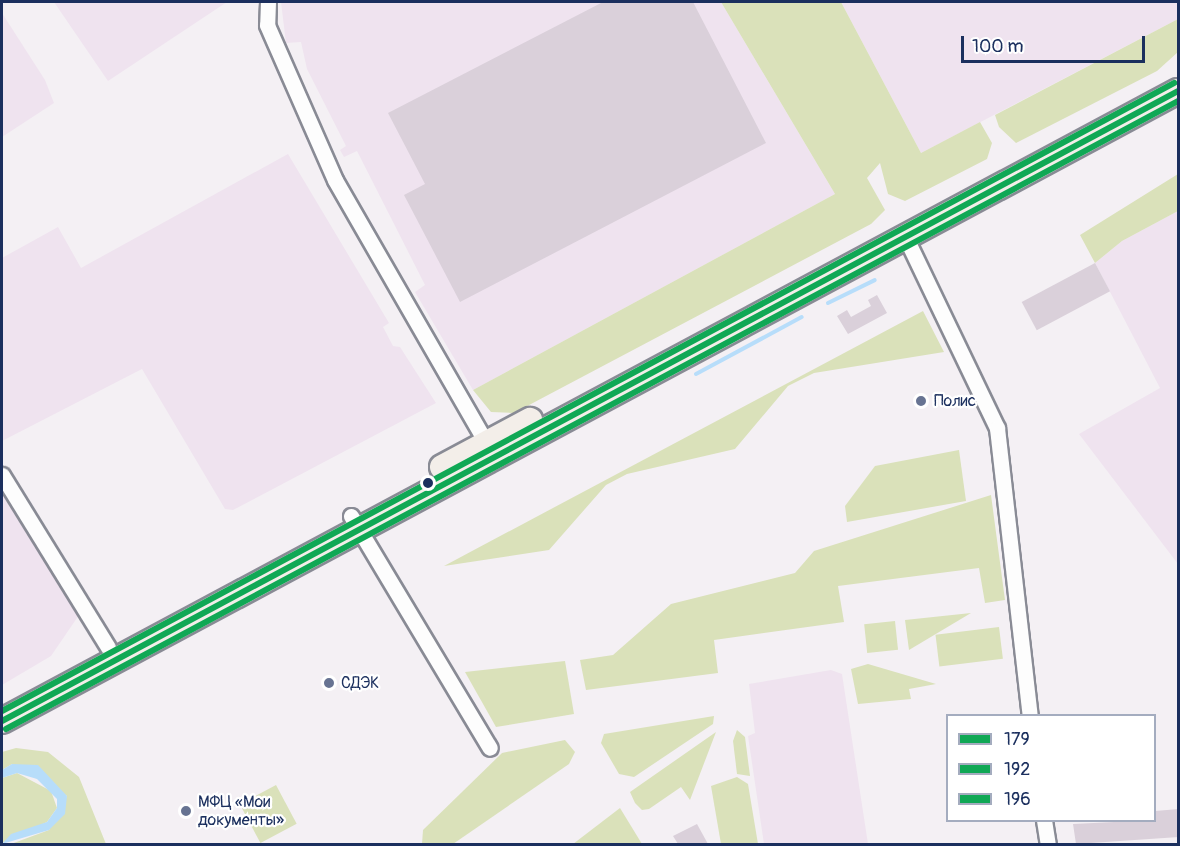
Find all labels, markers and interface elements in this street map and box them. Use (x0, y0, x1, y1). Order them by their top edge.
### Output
scale bar (964, 24, 1148, 62)
text: 100 m (972, 35, 1024, 58)
place label: Полис (934, 391, 976, 411)
marker: Полис (912, 392, 930, 410)
unlabelled marker (422, 477, 434, 489)
place label: СДЭК (341, 673, 379, 693)
marker: СДЭК (322, 676, 336, 690)
legend (946, 714, 1156, 822)
text: 179 (1004, 728, 1030, 751)
text: 192 (1004, 758, 1030, 781)
text: 196 (1004, 788, 1031, 811)
place label: МФЦ «Мои документы» (198, 792, 284, 830)
marker: МФЦ «Мои документы» (179, 804, 193, 818)

